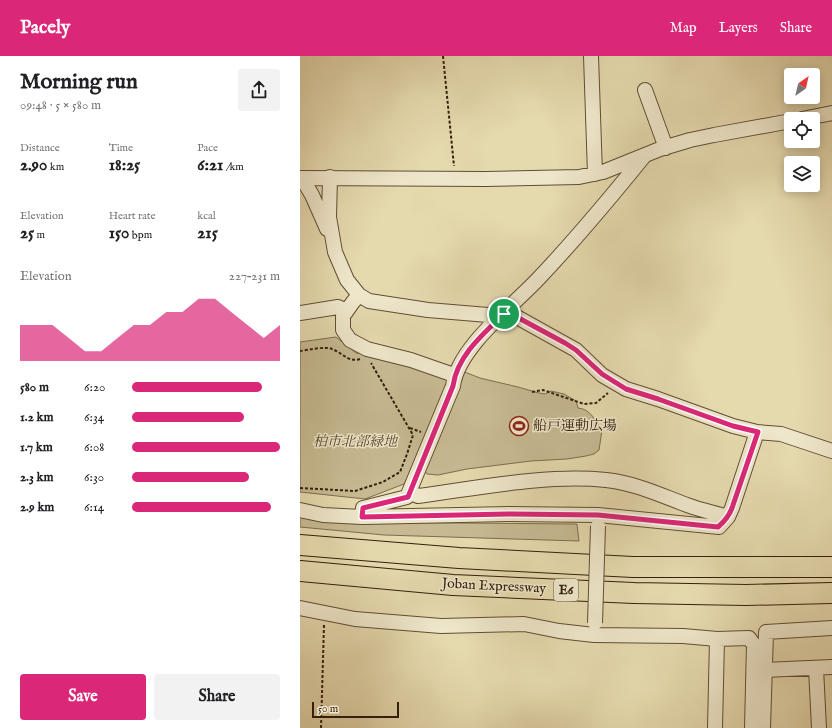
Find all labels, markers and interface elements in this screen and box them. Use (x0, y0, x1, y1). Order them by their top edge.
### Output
text: Pacely (20, 16, 70, 40)
text: Map (670, 19, 697, 37)
text: Layers (719, 19, 758, 37)
text: Share (780, 19, 812, 37)
text: Morning run (20, 68, 138, 96)
north arrow (784, 68, 820, 104)
map controls (784, 68, 820, 192)
button: share (238, 69, 280, 111)
text: 09:48 · 5 × 580 m (20, 97, 101, 114)
button: locate (784, 112, 820, 148)
text: Distance (20, 141, 60, 155)
text: Time (109, 141, 133, 155)
text: Pace (197, 141, 218, 155)
text: 2.90 (20, 155, 47, 176)
text: 18:25 (109, 155, 140, 176)
text: 6:21 (197, 155, 223, 176)
button: layers (784, 156, 820, 192)
text: km (47, 160, 64, 174)
text: /km (223, 160, 244, 174)
text: Elevation (20, 209, 64, 223)
text: Heart rate (109, 209, 156, 223)
text: kcal (197, 209, 216, 223)
text: 25 (20, 223, 34, 244)
text: 150 (109, 223, 129, 244)
text: 215 (197, 223, 218, 244)
text: m (34, 228, 45, 242)
text: bpm (129, 228, 152, 242)
text: Elevation (20, 268, 72, 285)
text: 227–231 m (229, 268, 280, 285)
pin (487, 297, 521, 331)
icon: arrive (493, 303, 515, 325)
text: 580 m (20, 379, 49, 396)
text: 6:20 (84, 379, 105, 396)
text: 1.2 km (20, 409, 54, 426)
text: 6:34 (84, 409, 104, 426)
sports icon: 船戸運動広場 (508, 415, 530, 437)
place label: 船戸運動広場 (533, 417, 617, 435)
park label: 柏市北部緑地 (313, 433, 399, 451)
text: 1.7 km (20, 439, 53, 456)
text: 6:08 (84, 439, 104, 456)
text: 2.3 km (20, 469, 54, 486)
text: 6:30 (84, 469, 104, 486)
text: 2.9 km (20, 499, 54, 516)
text: 6:14 (84, 499, 104, 516)
street label: Joban Expressway (439, 574, 547, 598)
road number: E6 (554, 579, 578, 601)
button: Save (20, 674, 146, 720)
button: Share (154, 674, 280, 720)
scale bar (312, 700, 399, 719)
text: 50 m (318, 702, 338, 716)

